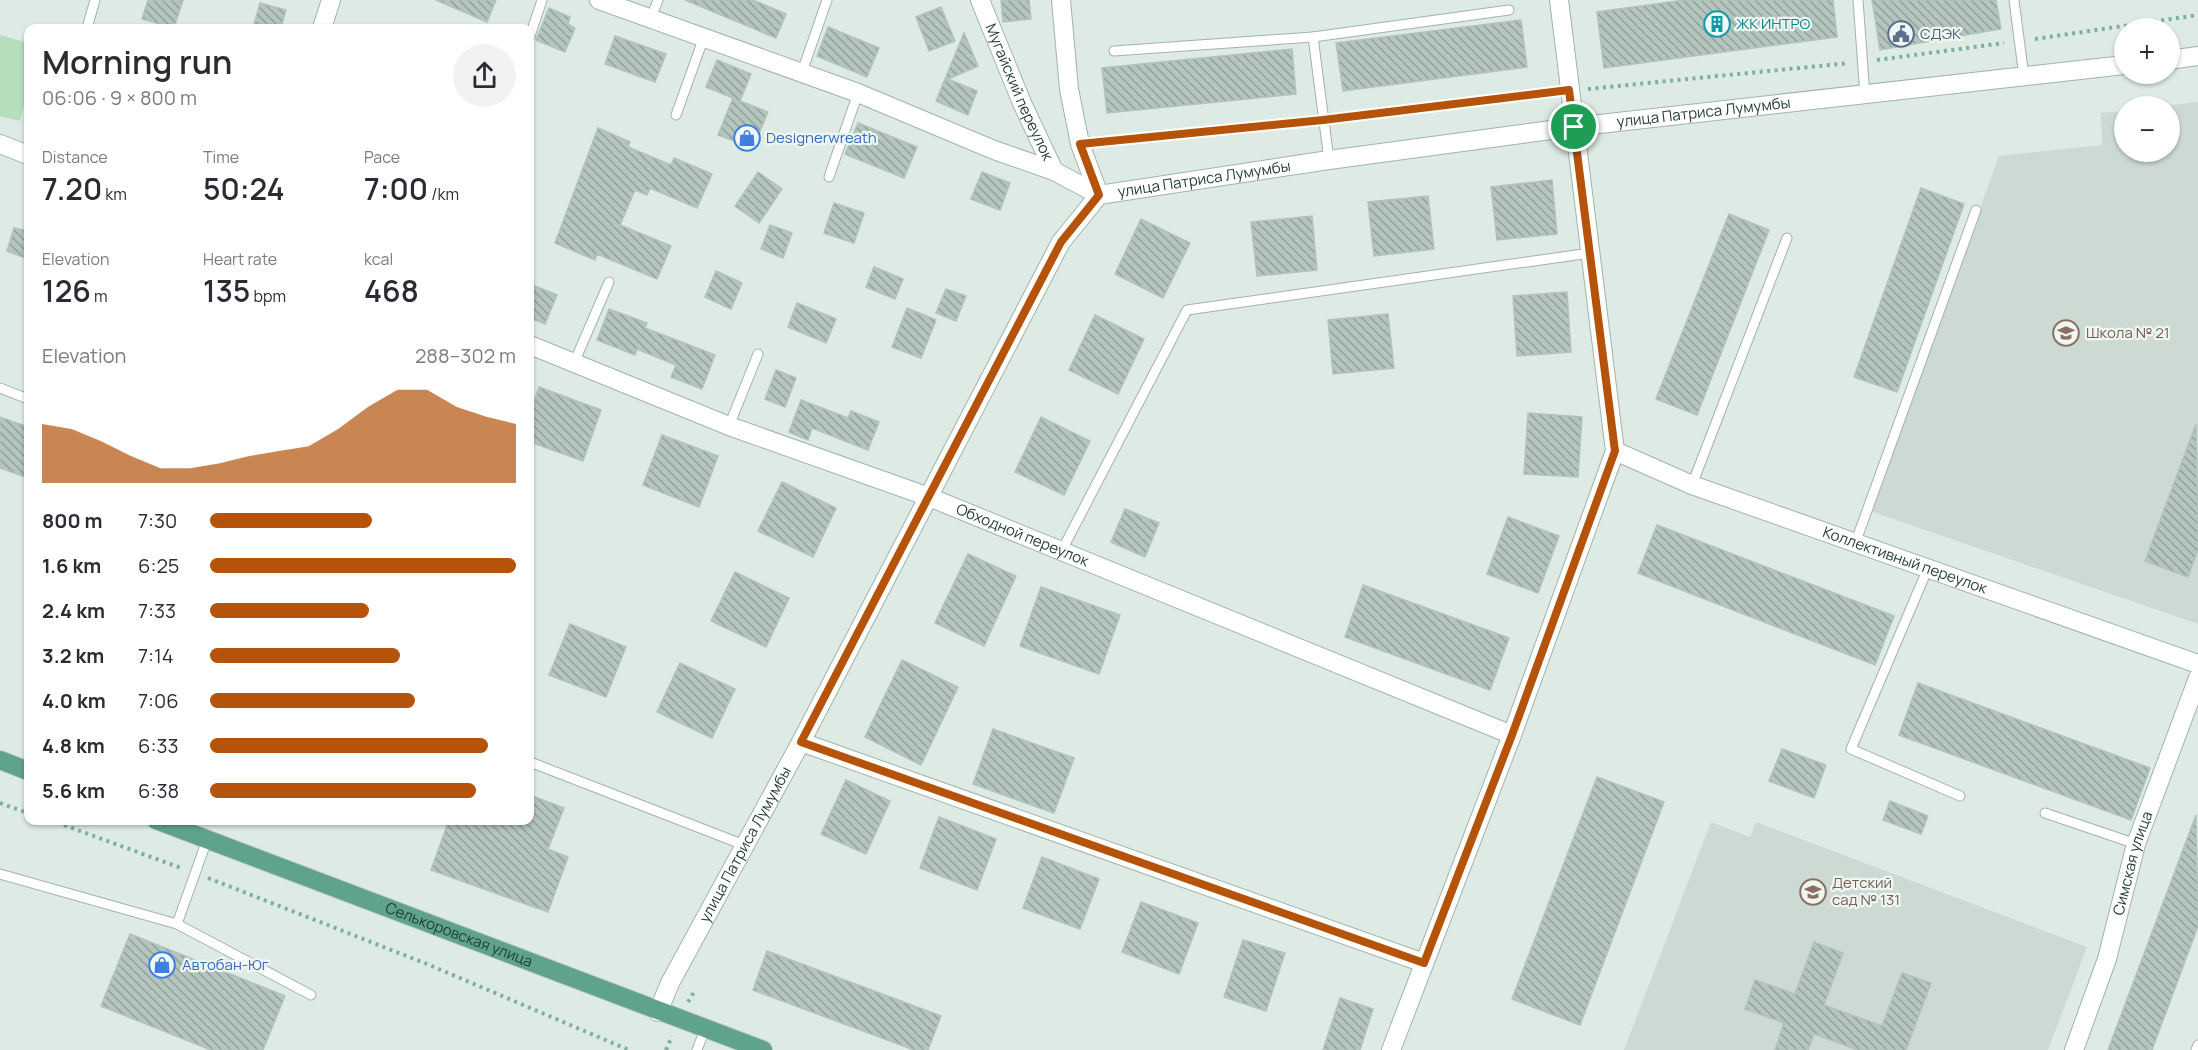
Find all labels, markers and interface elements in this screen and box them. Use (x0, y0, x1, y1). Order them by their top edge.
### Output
building icon: ЖК ИНТРО (1702, 9, 1732, 39)
place label: ЖК ИНТРО (1736, 13, 1811, 34)
map controls (2114, 18, 2180, 162)
button: + (2114, 18, 2180, 84)
public building icon: СДЭК (1886, 19, 1916, 49)
street label: Мугайский переулок (981, 20, 1059, 164)
place label: СДЭК (1920, 23, 1961, 44)
text: Morning run (42, 39, 232, 84)
button: share (453, 44, 516, 107)
text: 06:06 · 9 × 800 m (42, 84, 197, 111)
street label: улица Патриса Лумумбы (1616, 92, 1792, 132)
button: − (2114, 96, 2180, 162)
pin (1548, 101, 1599, 152)
icon: arrive (1557, 110, 1590, 143)
shop icon: Designerwreath (732, 123, 762, 153)
place label: Designerwreath (766, 127, 877, 148)
text: Distance (42, 146, 108, 168)
text: Time (203, 146, 239, 168)
text: Pace (364, 146, 400, 168)
street label: улица Патриса Лумумбы (1116, 155, 1292, 202)
text: 7.20 (42, 168, 102, 209)
text: 50:24 (203, 168, 285, 209)
text: 7:00 (364, 168, 428, 209)
text: km (102, 183, 127, 205)
text: /km (428, 183, 459, 205)
text: Elevation (42, 248, 110, 270)
text: Heart rate (203, 248, 277, 270)
text: kcal (364, 248, 393, 270)
text: 126 (42, 270, 91, 311)
text: 135 (203, 270, 250, 311)
text: 468 (364, 270, 419, 311)
text: m (91, 285, 108, 307)
text: bpm (250, 285, 286, 307)
school or university icon: Школа № 21 (2051, 318, 2081, 348)
place label: Школа № 21 (2086, 322, 2170, 343)
text: Elevation (42, 342, 126, 369)
text: 288–302 m (415, 342, 516, 369)
street label: Обходной переулок (953, 498, 1093, 571)
text: 800 m (42, 507, 103, 534)
text: 7:30 (138, 507, 177, 534)
street label: Коллективный переулок (1820, 521, 1991, 599)
text: 1.6 km (42, 552, 101, 579)
text: 6:25 (138, 552, 179, 579)
text: 2.4 km (42, 597, 105, 624)
text: 7:33 (138, 597, 176, 624)
text: 3.2 km (42, 642, 104, 669)
text: 7:14 (138, 642, 174, 669)
text: 4.0 km (42, 687, 106, 714)
text: 7:06 (138, 687, 179, 714)
text: 4.8 km (42, 732, 105, 759)
text: 6:33 (138, 732, 179, 759)
street label: улица Патриса Лумумбы (694, 763, 796, 926)
text: 5.6 km (42, 777, 105, 804)
text: 6:38 (138, 777, 179, 804)
street label: Симская улица (2107, 808, 2157, 917)
place label: Детский сад № 131 (1832, 872, 1900, 910)
school or university icon: Детский сад № 131 (1798, 877, 1828, 907)
street label: Селькоровская улица (382, 897, 536, 972)
shop icon: Автобан-Юг (147, 950, 177, 980)
place label: Автобан-Юг (182, 954, 269, 975)

